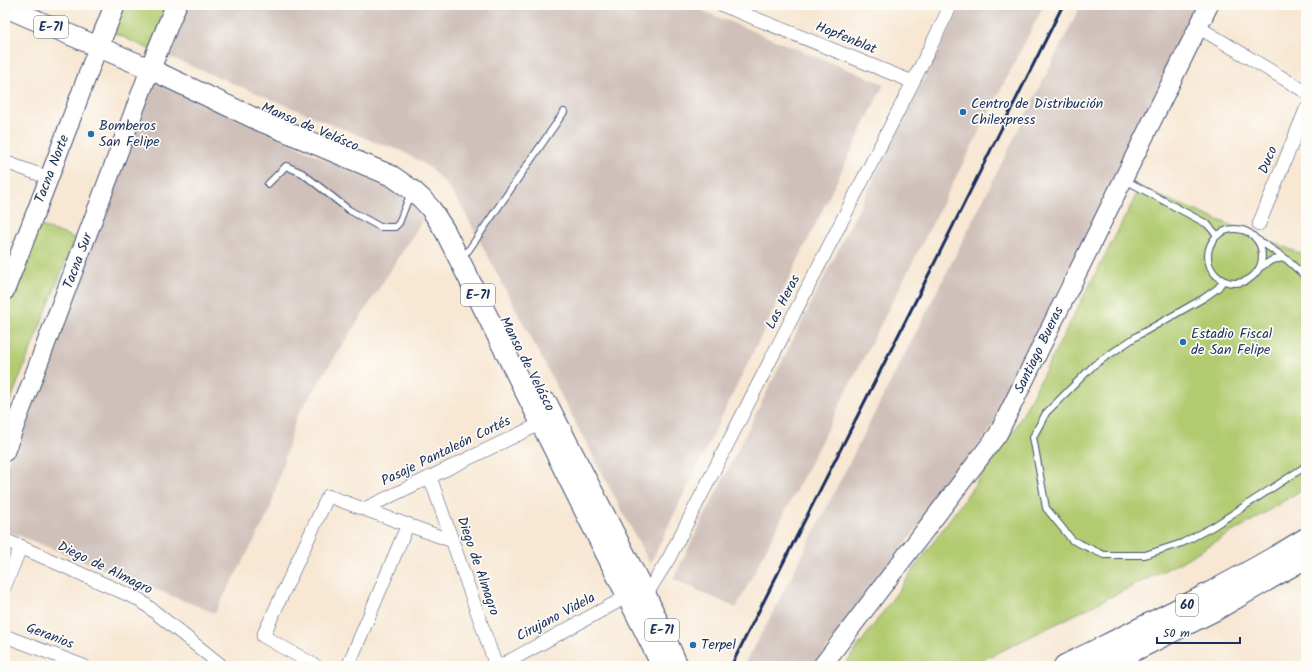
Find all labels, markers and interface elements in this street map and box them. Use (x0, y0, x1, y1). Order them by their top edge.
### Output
road number: E-71 (34, 16, 68, 38)
street label: Hopfenblat (812, 16, 880, 60)
place label: Centro de Distribución Chilexpress (971, 93, 1103, 131)
street label: Manso de Velásco (258, 97, 362, 157)
marker: Centro de Distribución Chilexpress (958, 107, 968, 117)
place label: Bomberos San Felipe (99, 115, 160, 153)
marker: Bomberos San Felipe (86, 129, 96, 139)
street label: Tacna Norte (29, 131, 75, 207)
street label: Duco (1252, 143, 1284, 177)
street label: Tacna Sur (57, 228, 99, 292)
street label: Las Heras (760, 271, 806, 333)
road number: E-71 (461, 284, 495, 306)
street label: Santiago Bueras (1008, 303, 1070, 397)
street label: Manso de Velásco (494, 313, 560, 415)
place label: Estadio Fiscal de San Felipe (1191, 323, 1273, 361)
marker: Estadio Fiscal de San Felipe (1178, 337, 1188, 347)
street label: Pasaje Pantaleón Cortés (377, 410, 515, 492)
street label: Diego de Almagro (451, 514, 505, 618)
street label: Diego de Almagro (54, 535, 156, 601)
street label: Cirujano Videla (513, 587, 599, 647)
road number: 60 (1176, 594, 1198, 616)
street label: Geranios (23, 617, 77, 655)
road number: E-71 (645, 619, 679, 641)
scale bar (1157, 619, 1240, 645)
text: 50 m (1163, 624, 1190, 643)
place label: Terpel (701, 634, 736, 656)
marker: Terpel (688, 640, 698, 650)

